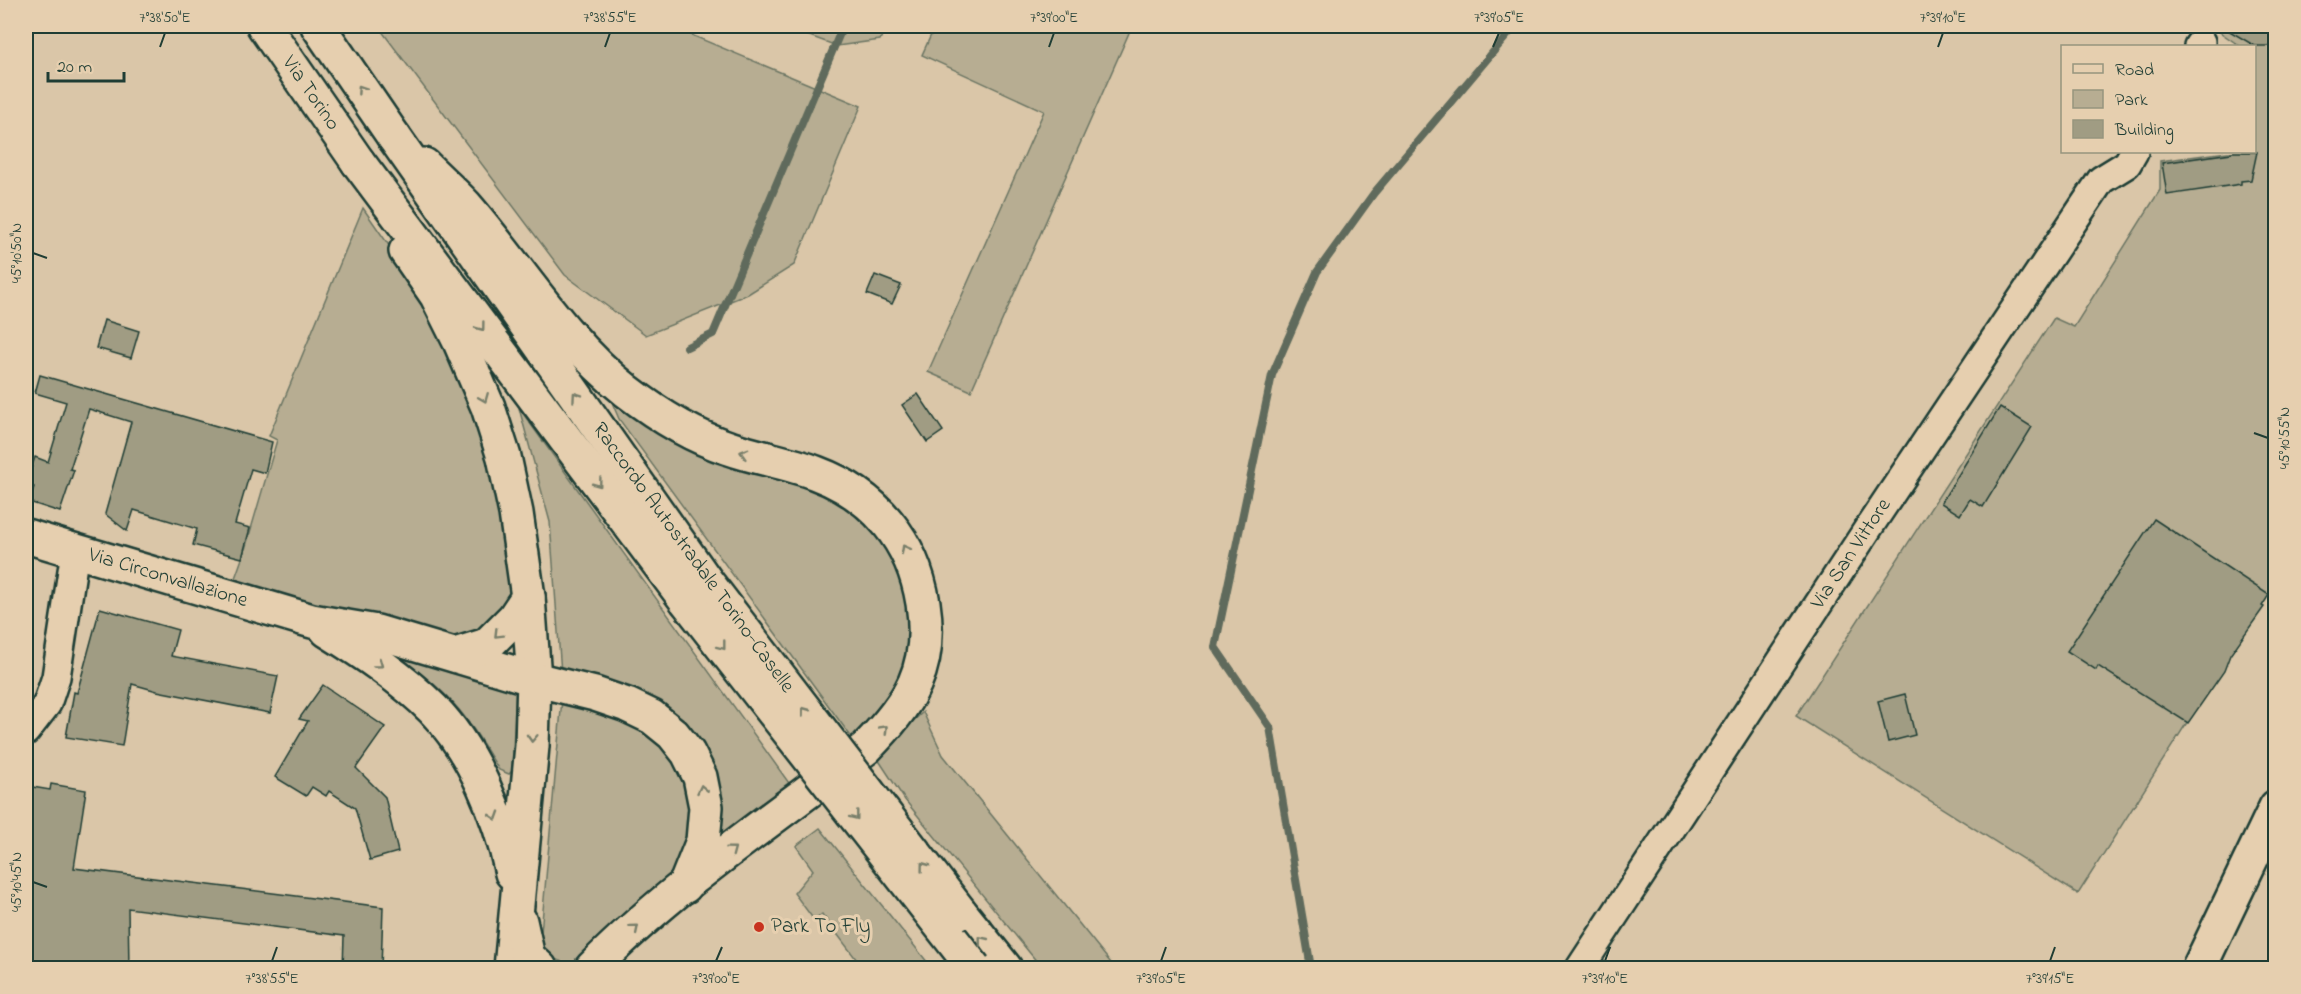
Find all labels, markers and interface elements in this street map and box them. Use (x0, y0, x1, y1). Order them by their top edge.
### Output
text: 7°38'50"E (139, 7, 191, 29)
text: 7°38'55"E (583, 7, 637, 29)
text: 7°39'00"E (1030, 7, 1078, 29)
text: 7°39'05"E (1474, 7, 1524, 29)
text: 7°39'10"E (1920, 7, 1966, 29)
scale bar (48, 45, 124, 83)
legend (2061, 45, 2256, 153)
street label: Via Torino (274, 49, 347, 137)
text: 20 m (57, 55, 92, 81)
text: Road (2115, 58, 2154, 84)
one-way arrow (357, 84, 368, 95)
text: Park (2115, 88, 2148, 114)
text: Building (2114, 118, 2174, 145)
text: 45°10'50"N (6, 223, 28, 283)
one-way arrow (474, 320, 485, 331)
one-way arrow (572, 391, 583, 402)
one-way arrow (477, 392, 489, 403)
text: 45°10'55"N (2274, 407, 2296, 469)
street label: Raccordo Autostradale Torino-Caselle (585, 417, 802, 700)
one-way arrow (739, 447, 749, 460)
one-way arrow (591, 476, 602, 487)
street label: Via San Vittore (1803, 492, 1899, 616)
street label: Via Circonvallazione (84, 540, 252, 616)
one-way arrow (901, 545, 912, 555)
one-way arrow (494, 627, 505, 638)
one-way arrow (715, 639, 726, 650)
one-way arrow (372, 657, 383, 668)
one-way arrow (802, 706, 813, 717)
one-way arrow (877, 726, 888, 736)
one-way arrow (525, 733, 538, 742)
one-way arrow (696, 784, 709, 794)
one-way arrow (848, 809, 859, 820)
one-way arrow (488, 810, 501, 821)
one-way arrow (725, 847, 736, 858)
text: 45°10'45"N (6, 852, 28, 912)
one-way arrow (920, 861, 931, 872)
place label: Park To Fly (771, 912, 870, 944)
marker: Park To Fly (752, 920, 766, 934)
one-way arrow (628, 924, 639, 935)
one-way arrow (979, 936, 990, 947)
text: 7°38'55"E (245, 968, 299, 990)
text: 7°39'00"E (692, 968, 740, 990)
text: 7°39'05"E (1136, 968, 1186, 990)
text: 7°39'10"E (1582, 968, 1628, 990)
text: 7°39'15"E (2026, 968, 2074, 990)

